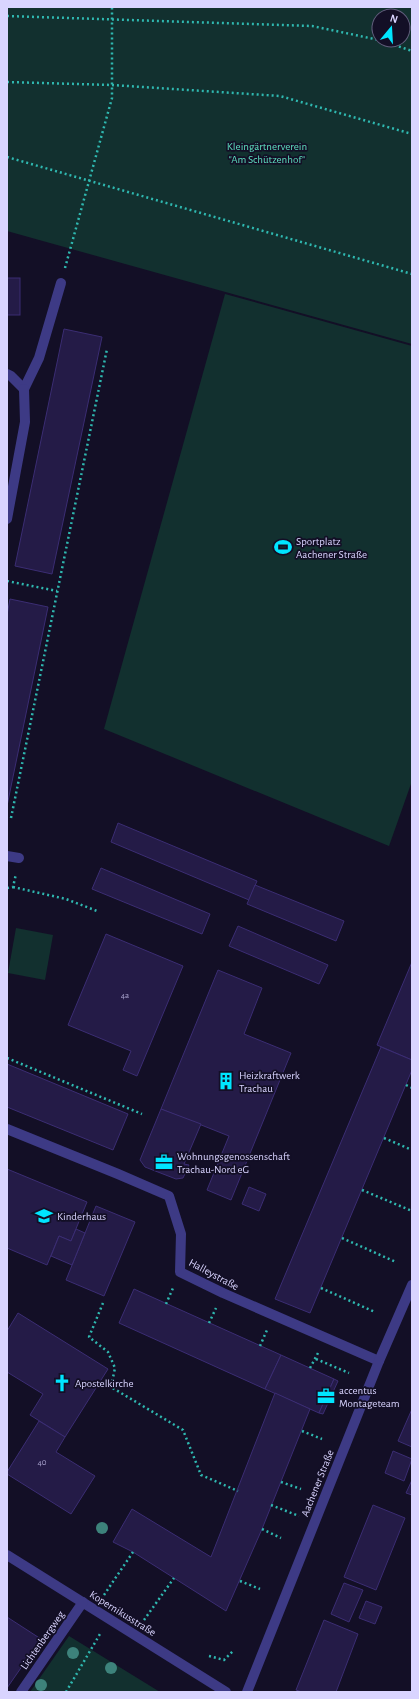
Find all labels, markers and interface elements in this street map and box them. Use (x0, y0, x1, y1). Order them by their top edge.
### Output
north arrow (371, 8, 411, 48)
text: N (389, 13, 399, 25)
park label: Kleingärtnerverein "Am Schützenhof" (227, 141, 307, 165)
place label: Sportplatz Aachener Straße (296, 536, 367, 560)
sports icon: Sportplatz Aachener Straße (273, 537, 293, 557)
house number: 4a (121, 991, 129, 1000)
place label: Heizkraftwerk Trachau (239, 1070, 300, 1094)
building icon: Heizkraftwerk Trachau (216, 1071, 236, 1091)
place label: Wohnungsgenossenschaft Trachau-Nord eG (177, 1151, 290, 1175)
office icon: Wohnungsgenossenschaft Trachau-Nord eG (154, 1152, 174, 1172)
school or university icon: Kinderhaus (34, 1206, 54, 1226)
place label: Kinderhaus (57, 1211, 106, 1222)
street label: Halleystraße (187, 1257, 241, 1292)
church icon: Apostelkirche (52, 1373, 72, 1393)
place label: Apostelkirche (75, 1378, 134, 1389)
place label: accentus Montageteam (339, 1385, 400, 1409)
office icon: accentus Montageteam (316, 1386, 336, 1406)
street label: Aachener Straße (299, 1448, 336, 1518)
house number: 40 (37, 1458, 47, 1467)
street label: Kopernikusstraße (88, 1589, 158, 1638)
street label: Lichtenbergweg (18, 1609, 67, 1672)

